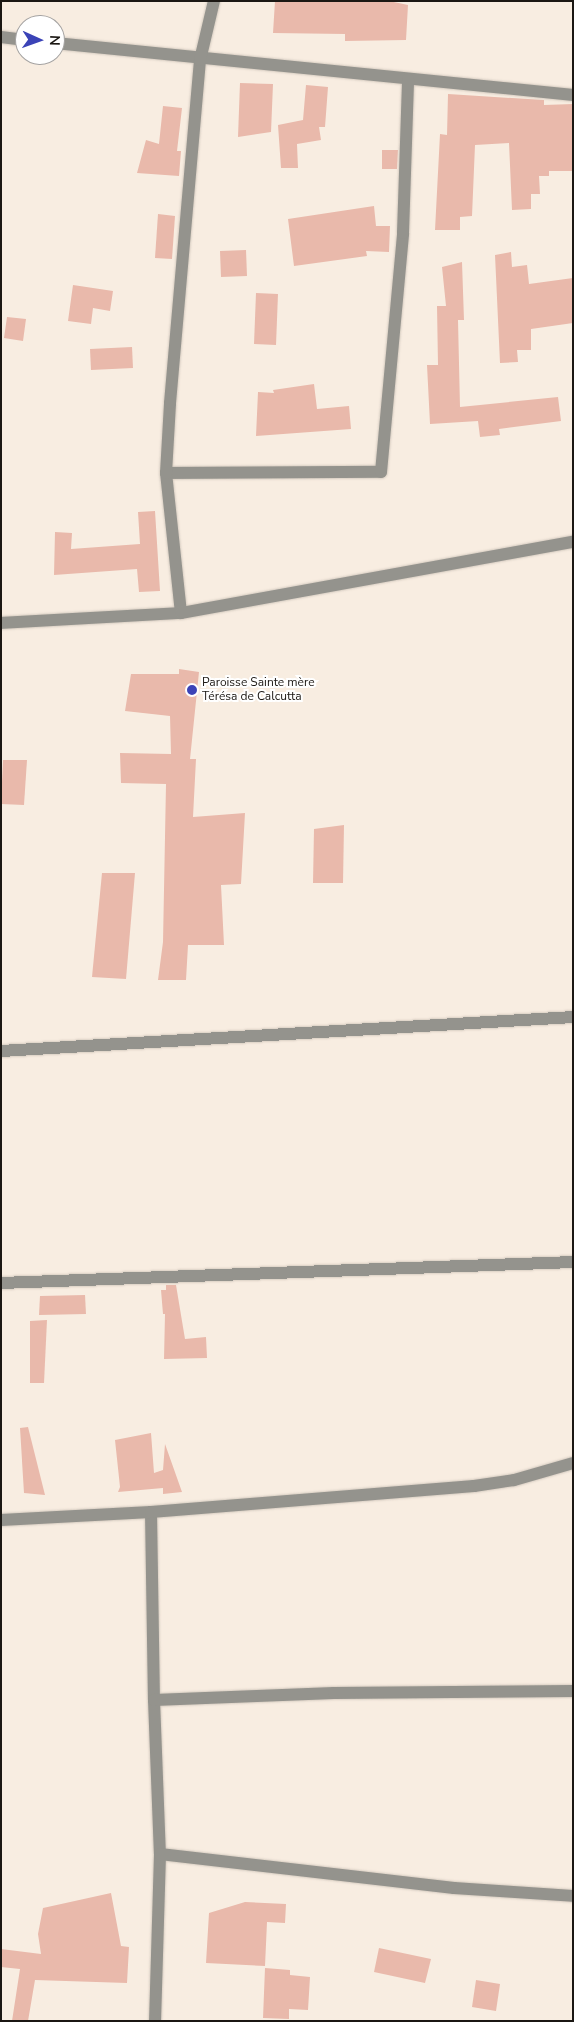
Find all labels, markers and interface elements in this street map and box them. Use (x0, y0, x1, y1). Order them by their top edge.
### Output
north arrow (15, 15, 65, 65)
text: N (45, 35, 64, 46)
place label: Paroisse Sainte mère Térésa de Calcutta (202, 676, 315, 704)
marker: Paroisse Sainte mère Térésa de Calcutta (186, 684, 198, 696)

